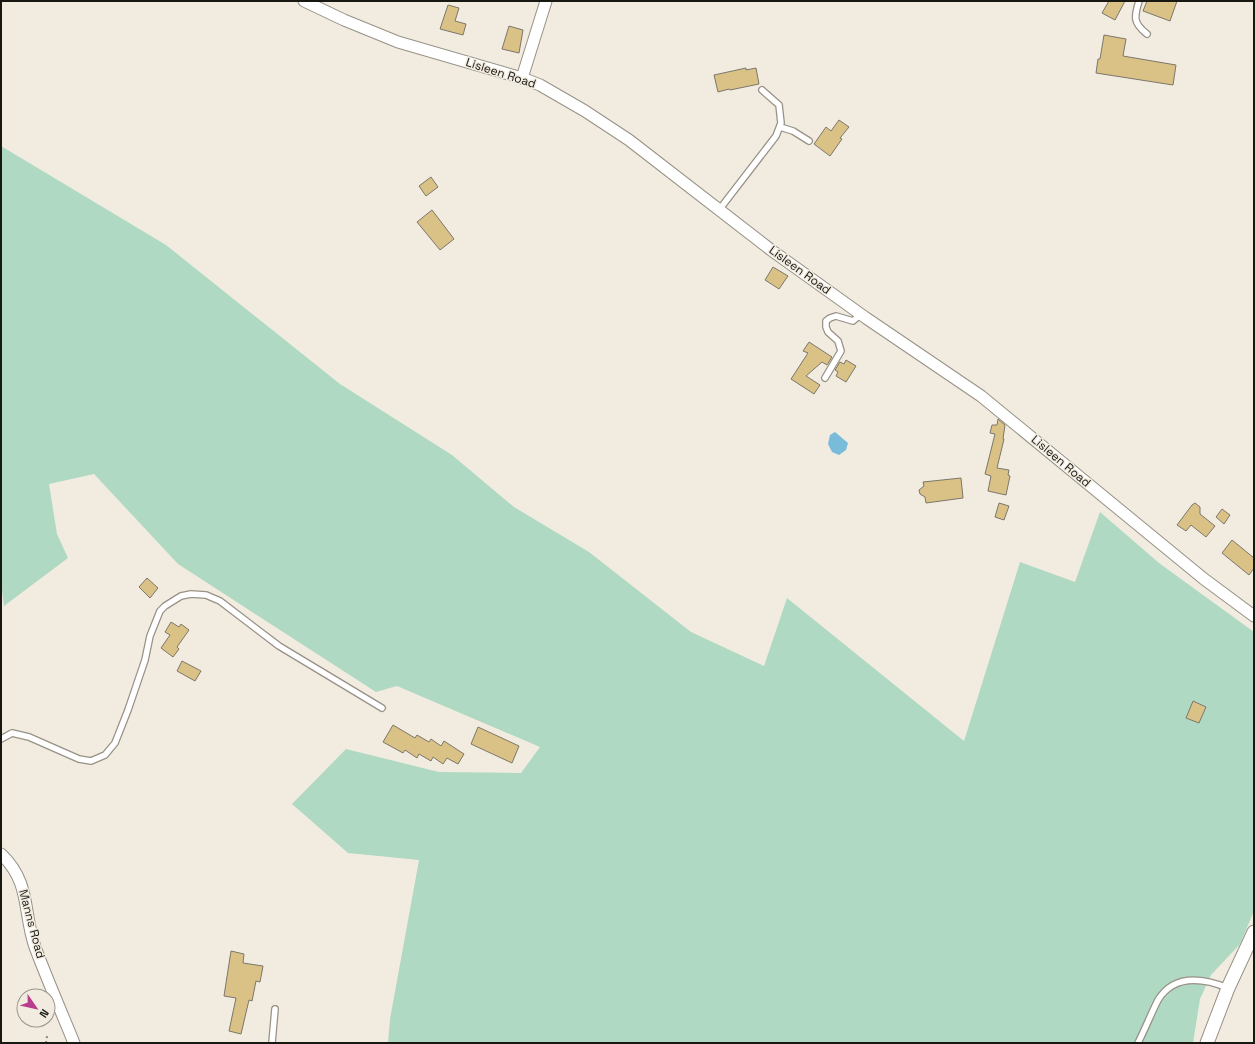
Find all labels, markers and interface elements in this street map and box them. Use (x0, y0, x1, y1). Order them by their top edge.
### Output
street label: Lisleen Road (464, 54, 538, 92)
street label: Lisleen Road (766, 242, 834, 298)
street label: Lisleen Road (1028, 431, 1094, 491)
street label: Manns Road (15, 888, 49, 960)
north arrow (16, 988, 56, 1028)
text: N (36, 1007, 52, 1021)

